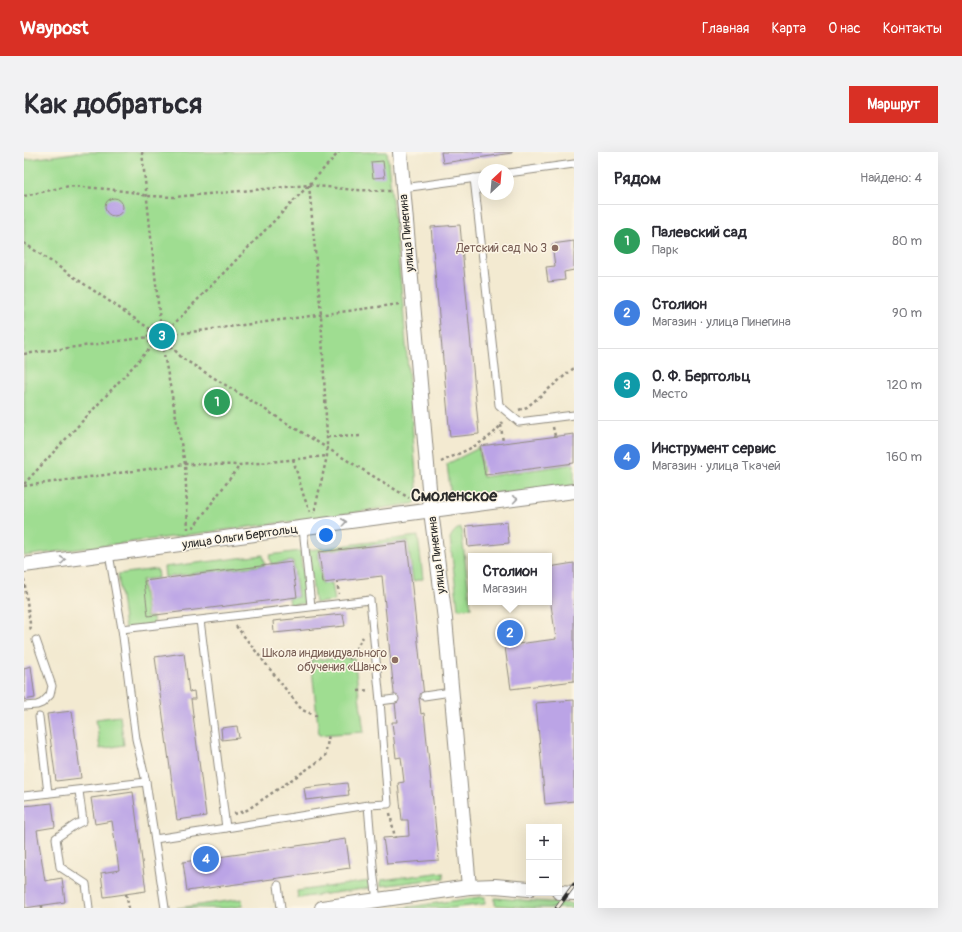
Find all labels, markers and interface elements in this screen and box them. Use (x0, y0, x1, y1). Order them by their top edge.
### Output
text: Waypost (20, 16, 89, 40)
text: Главная (702, 20, 749, 37)
text: Карта (771, 20, 806, 37)
text: О нас (828, 20, 861, 37)
text: Контакты (883, 20, 942, 37)
button: Маршрут (849, 86, 938, 123)
text: Как добраться (24, 87, 202, 122)
north arrow (478, 164, 514, 200)
text: Рядом (614, 168, 661, 189)
text: Найдено: 4 (860, 170, 922, 186)
street label: улица Пинегина (396, 193, 418, 273)
text: Палевский сад (652, 223, 747, 242)
text: 1 (624, 233, 630, 249)
text: 80 m (892, 233, 922, 249)
place label: Детский сад № 3 (456, 241, 547, 256)
text: Парк (652, 242, 679, 258)
marker: Детский сад № 3 (550, 243, 560, 253)
text: Столион (652, 295, 707, 314)
text: 2 (623, 305, 631, 321)
text: 90 m (892, 305, 922, 321)
text: Магазин · улица Пинегина (652, 314, 791, 330)
pin: 3 (149, 321, 175, 351)
text: О. Ф. Берггольц (652, 367, 751, 386)
text: 3 (623, 377, 631, 393)
text: 120 m (886, 377, 922, 393)
text: Место (652, 386, 688, 402)
pin: 1 (204, 387, 230, 417)
text: Инструмент сервис (652, 439, 776, 458)
text: 4 (623, 449, 631, 465)
text: 160 m (886, 449, 922, 465)
text: Магазин · улица Ткачей (652, 458, 781, 474)
district label: Смоленское (411, 486, 498, 506)
one-way arrow (511, 495, 518, 504)
street label: улица Пинегина (425, 515, 449, 596)
one-way arrow (341, 518, 347, 527)
street label: улица Ольги Берггольц (180, 521, 299, 553)
your location (316, 525, 336, 545)
popup (468, 553, 552, 605)
one-way arrow (60, 556, 66, 565)
text: Столион (483, 562, 537, 581)
text: Магазин (483, 581, 527, 597)
pin: 2 (497, 618, 523, 648)
place label: Школа индивидуального обучения «Шанс» (262, 646, 388, 675)
marker: Школа индивидуального обучения «Шанс» (390, 655, 400, 665)
map controls (526, 824, 562, 896)
button: + (526, 824, 562, 860)
pin: 4 (193, 844, 219, 874)
button: − (526, 860, 562, 896)

